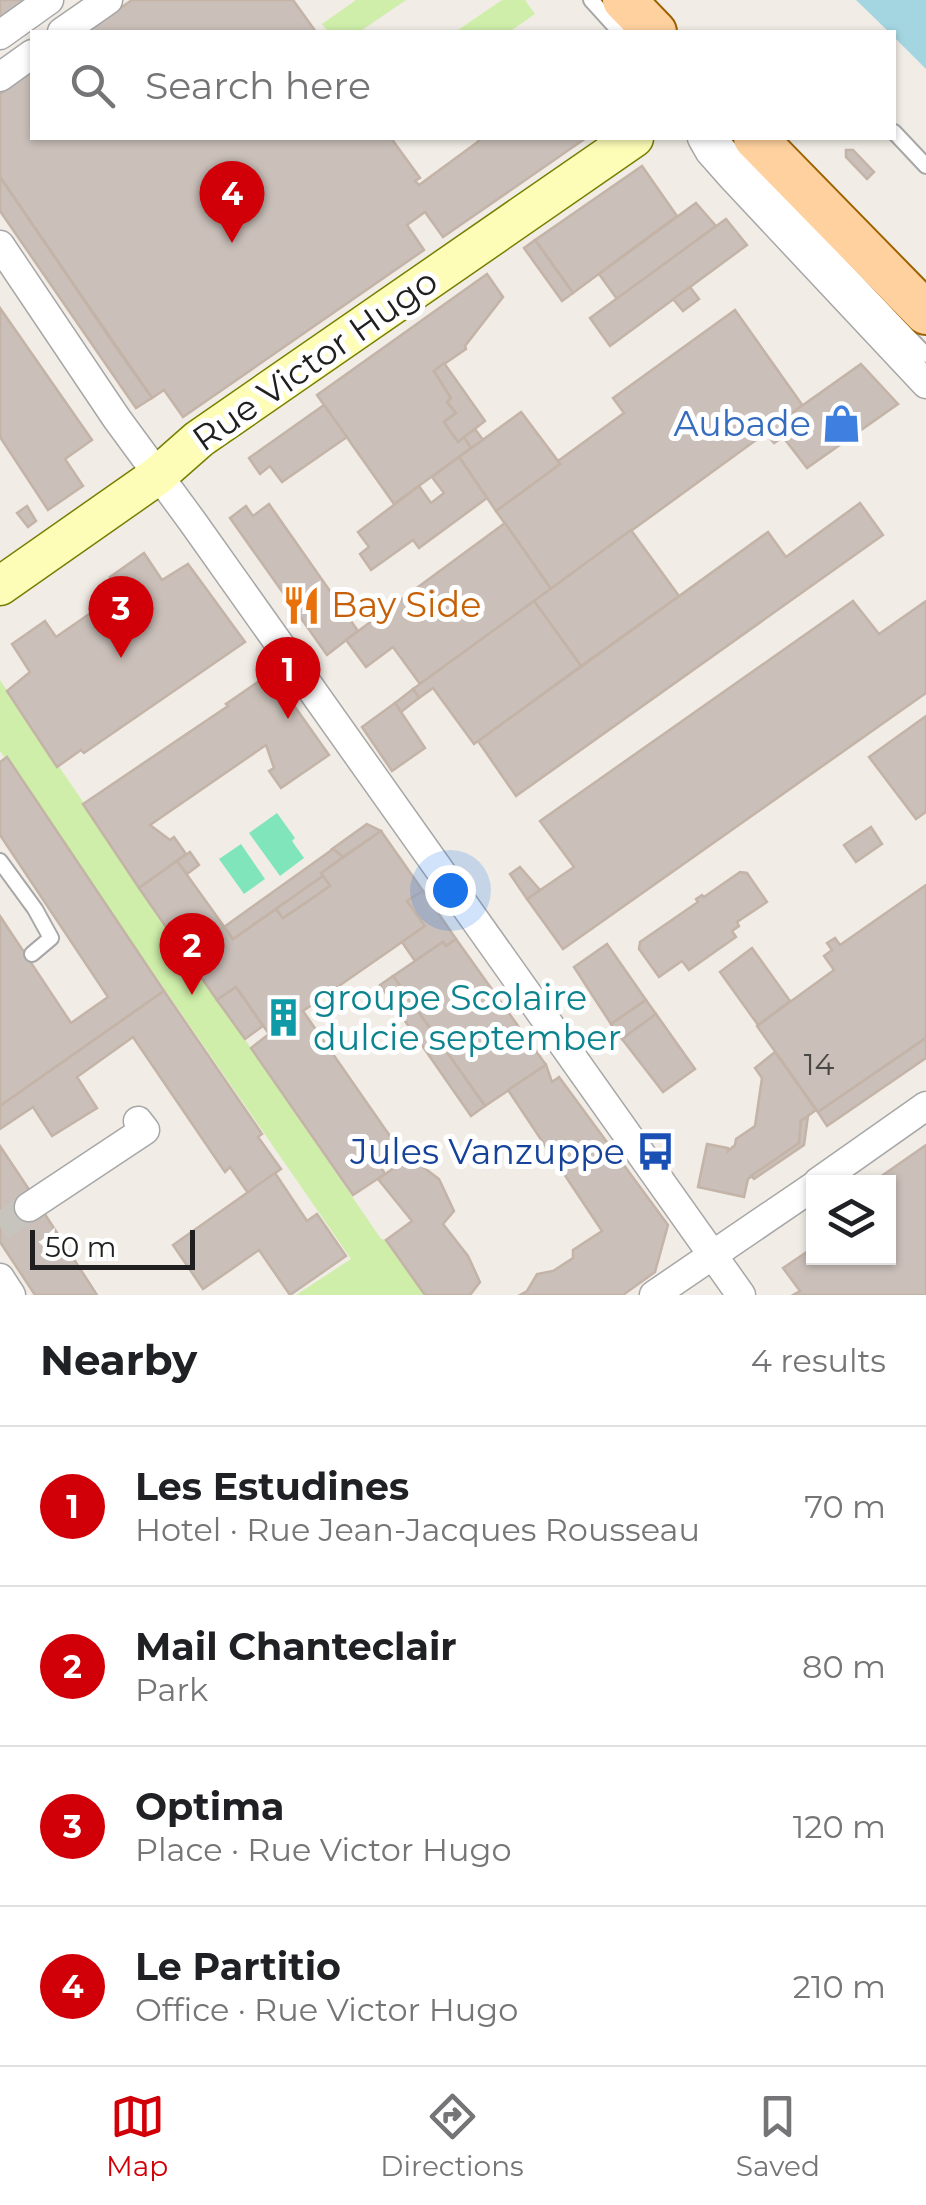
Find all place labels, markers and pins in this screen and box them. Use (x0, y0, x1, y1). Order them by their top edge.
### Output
pin: 4 (200, 160, 264, 243)
place label: Aubade (674, 402, 811, 445)
shop icon: Aubade (820, 403, 862, 445)
pin: 3 (88, 576, 154, 658)
place label: Bay Side (331, 583, 481, 626)
restaurant icon: Bay Side (280, 584, 322, 626)
pin: 1 (256, 636, 320, 719)
pin: 2 (160, 912, 224, 995)
place label: groupe Scolaire dulcie september (313, 976, 622, 1059)
building icon: groupe Scolaire dulcie september (262, 997, 304, 1039)
place label: Jules Vanzuppe (349, 1130, 625, 1173)
bus stop icon: Jules Vanzuppe (634, 1131, 676, 1173)

